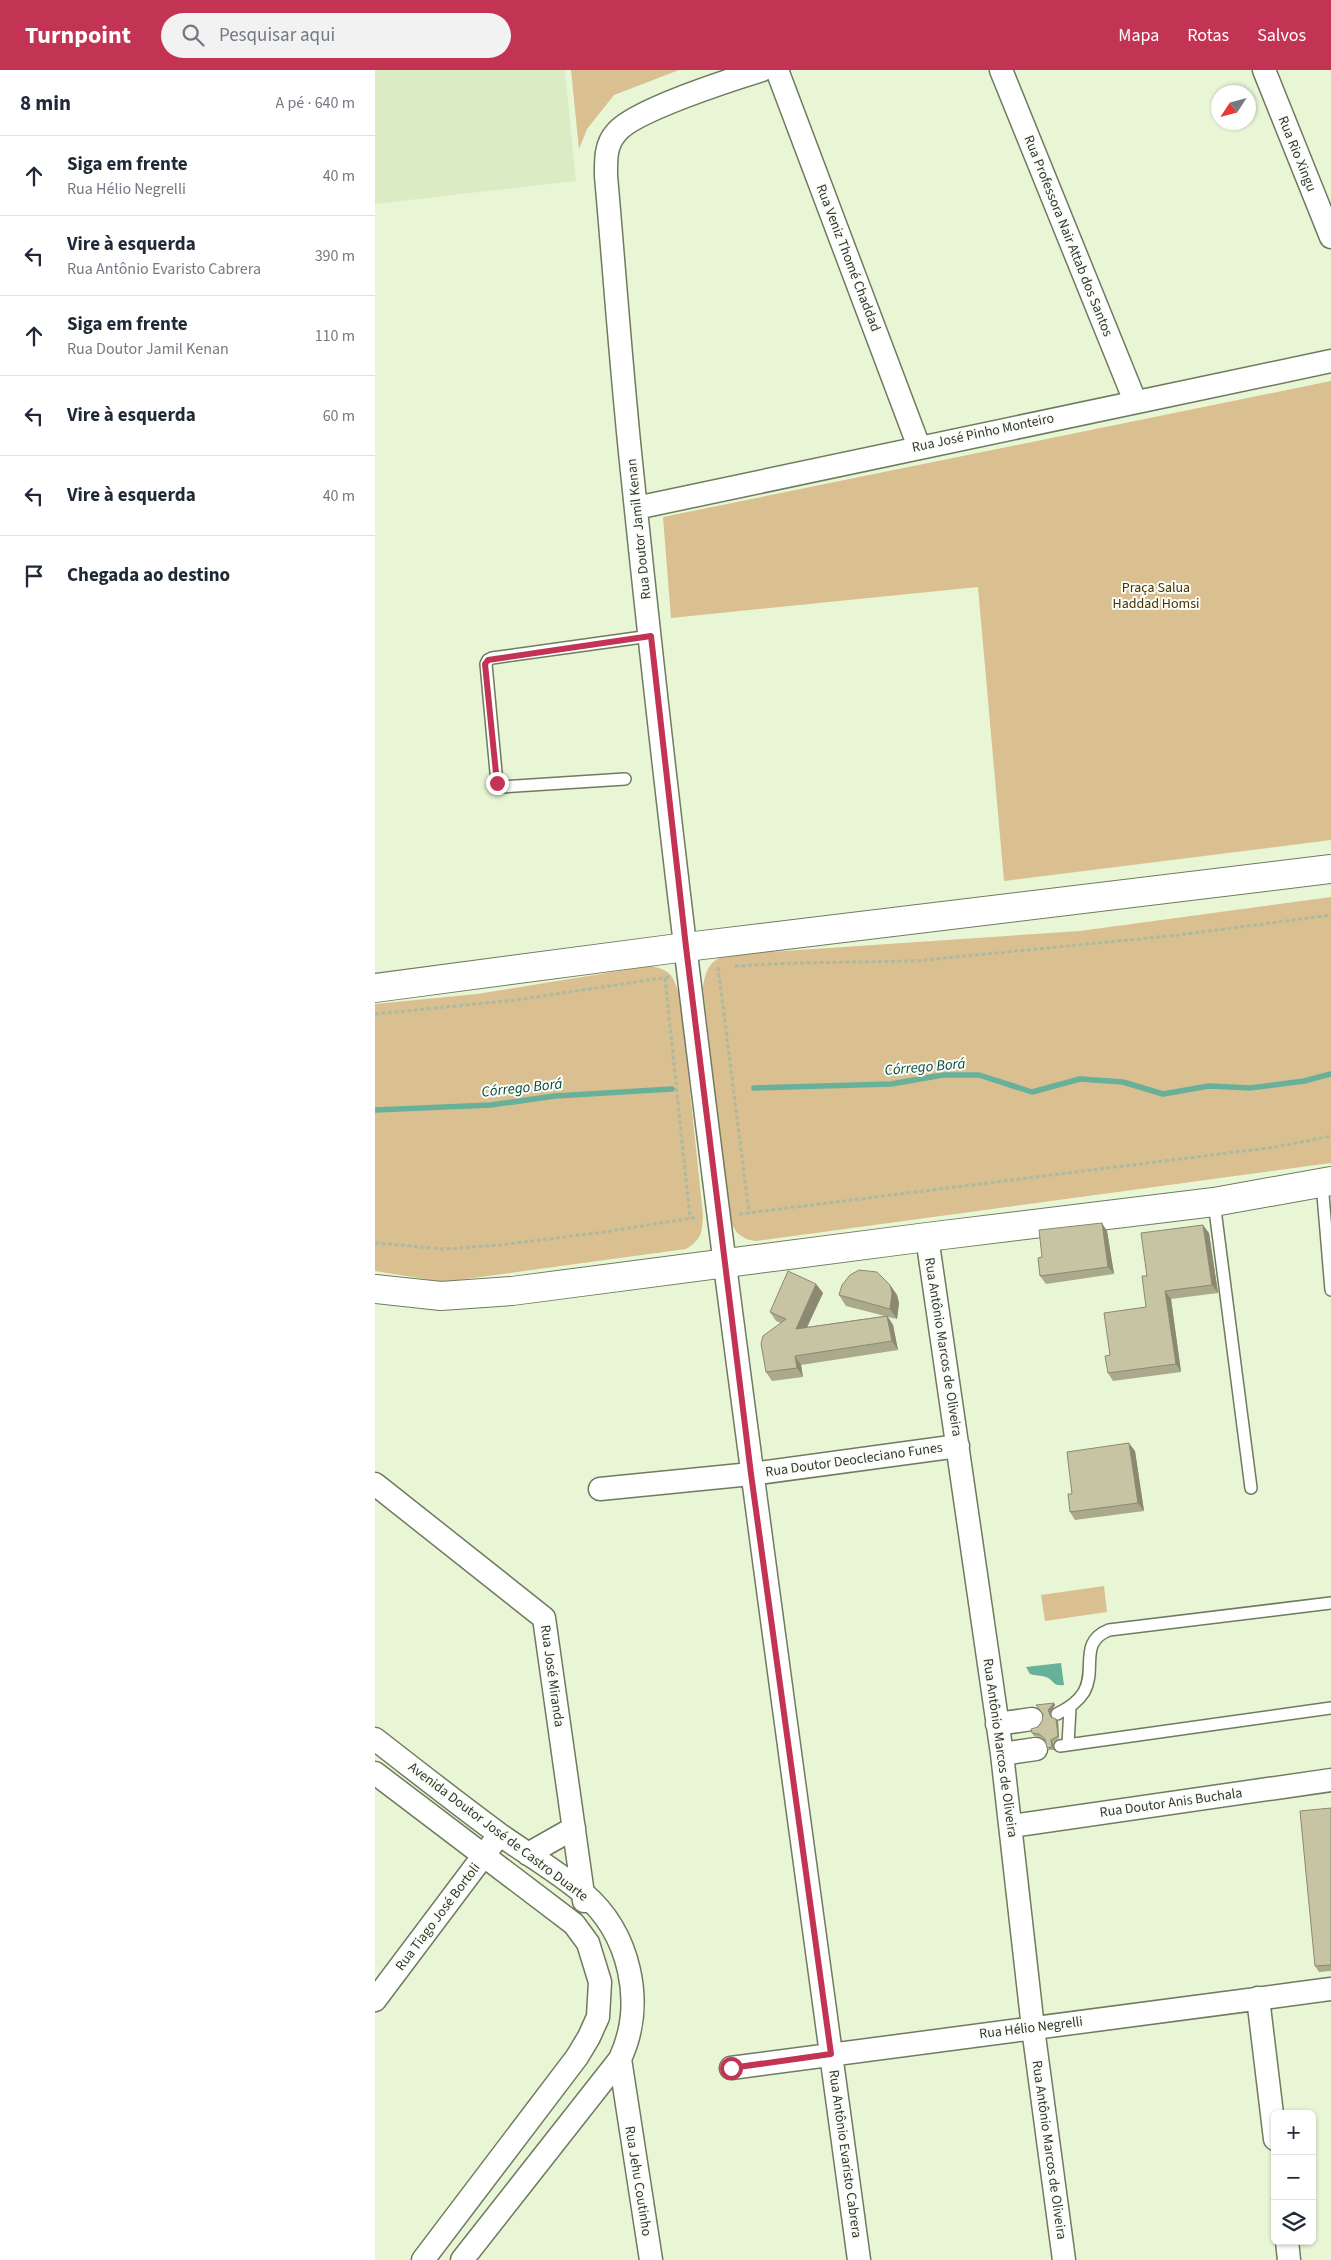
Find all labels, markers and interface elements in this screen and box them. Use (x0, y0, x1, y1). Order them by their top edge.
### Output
search box (161, 13, 511, 58)
text: Turnpoint (25, 18, 131, 53)
icon: search (179, 21, 207, 49)
text: Pesquisar aqui (219, 22, 335, 49)
text: Mapa (1118, 23, 1159, 48)
text: Rotas (1187, 23, 1229, 48)
text: Salvos (1257, 23, 1306, 48)
north arrow (1211, 85, 1256, 130)
text: 8 min (20, 88, 71, 118)
text: A pé · 640 m (276, 92, 355, 114)
street label: Rua Rio Xingu (1273, 113, 1321, 195)
street label: Rua Professora Nair Attab dos Santos (1018, 132, 1118, 340)
text: Siga em frente (67, 151, 188, 178)
icon: ahead (20, 162, 48, 190)
text: 40 m (323, 165, 355, 187)
text: Rua Hélio Negrelli (67, 178, 186, 200)
street label: Rua Veniz Thomé Chaddad (811, 181, 885, 335)
text: Vire à esquerda (67, 231, 196, 258)
icon: left (20, 242, 48, 270)
text: 390 m (315, 245, 355, 267)
text: Rua Antônio Evaristo Cabrera (67, 258, 261, 280)
text: Siga em frente (67, 311, 188, 338)
icon: ahead (20, 322, 48, 350)
text: 110 m (315, 325, 355, 347)
text: Rua Doutor Jamil Kenan (67, 338, 229, 360)
icon: left (20, 402, 48, 430)
text: Vire à esquerda (67, 402, 196, 429)
text: 60 m (323, 405, 355, 427)
street label: Rua José Pinho Monteiro (910, 408, 1056, 458)
street label: Rua Doutor Jamil Kenan (622, 458, 656, 600)
icon: left (20, 482, 48, 510)
text: Vire à esquerda (67, 482, 196, 509)
text: 40 m (323, 485, 355, 507)
icon: arrive (20, 562, 48, 590)
text: Chegada ao destino (67, 562, 230, 589)
park label: Praça Salua Haddad Homsi (1113, 578, 1199, 614)
route end (486, 772, 509, 795)
water label: Córrego Borá (884, 1053, 966, 1081)
water label: Córrego Borá (481, 1073, 563, 1103)
street label: Rua Antônio Marcos de Oliveira (919, 1256, 967, 1438)
street label: Rua Doutor Deocleciano Funes (764, 1438, 944, 1482)
street label: Rua José Miranda (535, 1624, 569, 1728)
street label: Rua Antônio Marcos de Oliveira (978, 1657, 1022, 1839)
street label: Avenida Doutor José de Castro Duarte (404, 1758, 592, 1906)
street label: Rua Doutor Anis Buchala (1098, 1783, 1244, 1823)
street label: Rua Tiago José Bortoli (391, 1859, 485, 1975)
street label: Rua Hélio Negrelli (978, 2012, 1084, 2044)
route start (720, 2057, 743, 2080)
street label: Rua Antônio Marcos de Oliveira (1027, 2059, 1071, 2241)
street label: Rua Antônio Evaristo Cabrera (823, 2069, 867, 2239)
map controls (1271, 2110, 1316, 2245)
button: + (1271, 2110, 1316, 2155)
street label: Rua Jehu Coutinho (619, 2124, 657, 2238)
button: − (1271, 2155, 1316, 2200)
button: layers (1271, 2200, 1316, 2245)

